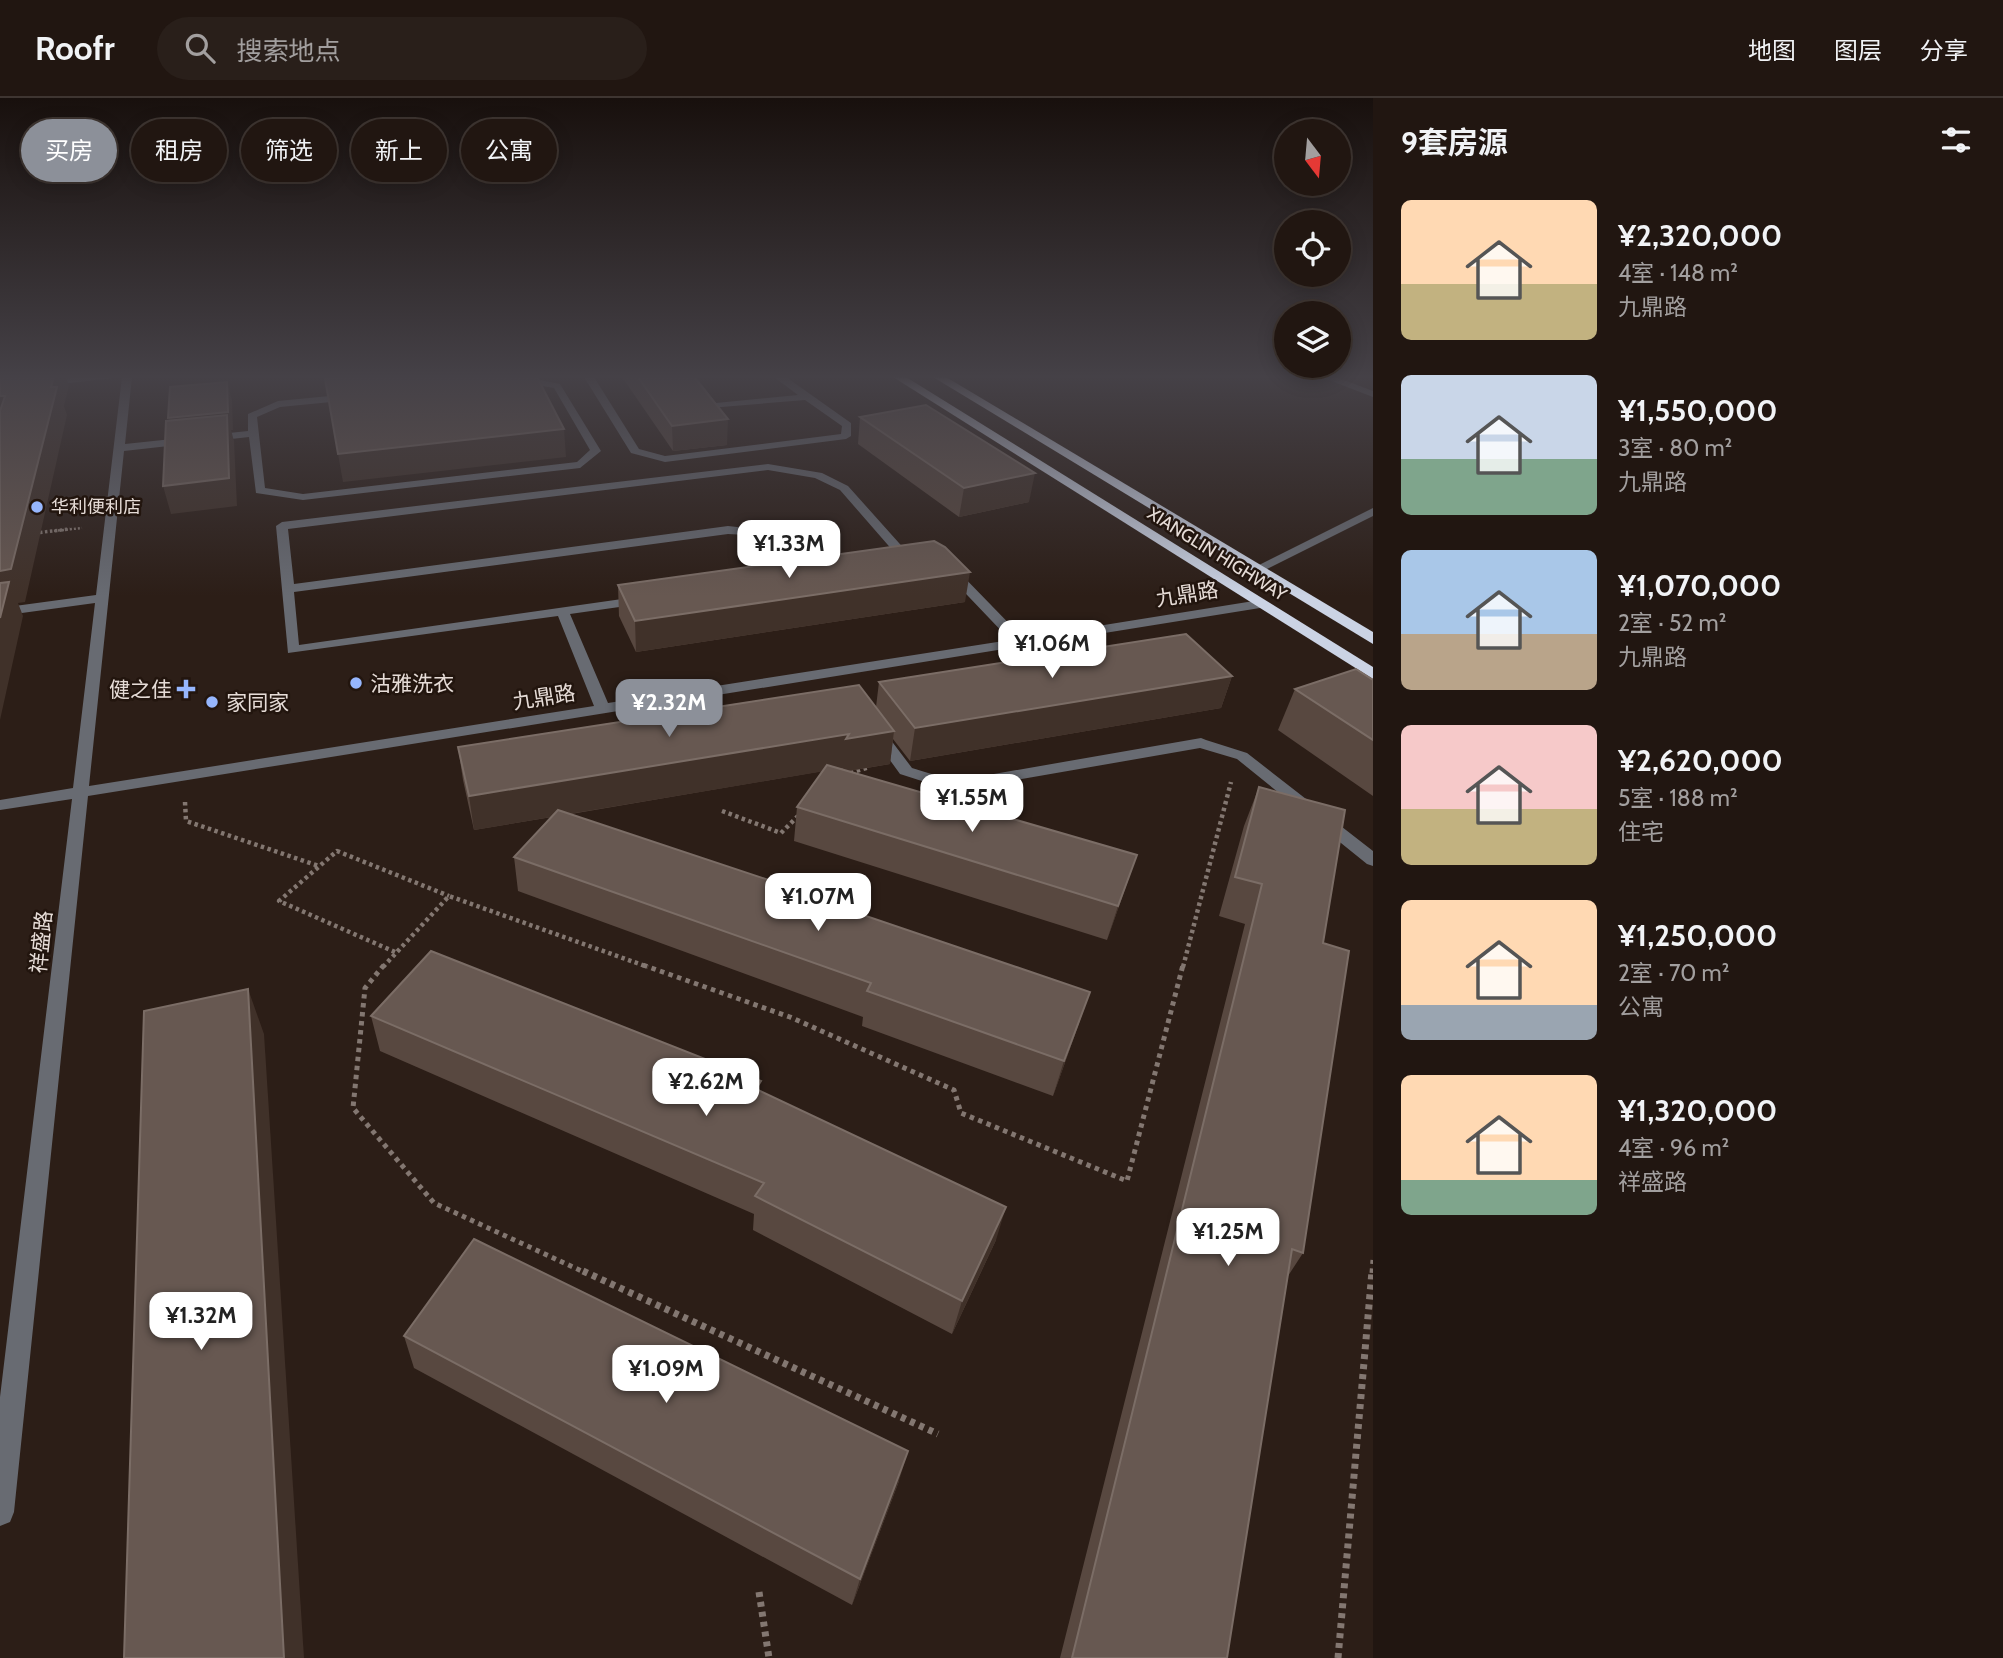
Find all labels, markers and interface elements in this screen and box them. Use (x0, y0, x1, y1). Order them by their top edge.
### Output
search box (157, 17, 647, 80)
text: Roofr (35, 28, 115, 68)
icon: search (181, 29, 219, 67)
text: 搜索地点 (237, 35, 341, 67)
text: 地图 (1748, 36, 1796, 65)
text: 图层 (1834, 36, 1882, 65)
text: 分享 (1920, 36, 1968, 65)
chip: 买房 (21, 119, 117, 182)
chip: 租房 (131, 119, 227, 182)
chip: 筛选 (241, 119, 337, 182)
chip: 新上 (351, 119, 447, 182)
chip: 公寓 (461, 119, 557, 182)
north arrow (1274, 119, 1351, 196)
map controls (1274, 119, 1351, 378)
icon: filters (1937, 121, 1975, 159)
text: 9套房源 (1401, 124, 1508, 161)
button: locate (1274, 210, 1351, 287)
text: ¥2,320,000 (1618, 217, 1782, 254)
icon: home (1457, 228, 1541, 312)
text: 4室 · 148 m² (1618, 259, 1738, 287)
text: 九鼎路 (1618, 293, 1687, 321)
button: layers (1274, 301, 1351, 378)
text: ¥1,550,000 (1618, 392, 1777, 429)
icon: home (1457, 403, 1541, 487)
text: 3室 · 80 m² (1618, 434, 1732, 462)
text: 九鼎路 (1618, 468, 1687, 496)
place label: 华利便利店 (51, 496, 141, 518)
marker: 华利便利店 (29, 499, 45, 515)
street label: XIANGLIN HIGHWAY (1143, 502, 1291, 606)
pin: ¥1.33M (732, 520, 846, 580)
text: ¥1.33M (753, 529, 825, 557)
text: ¥1,070,000 (1618, 567, 1781, 604)
street label: 九鼎路 (1154, 577, 1220, 611)
icon: home (1457, 578, 1541, 662)
text: 2室 · 52 m² (1618, 609, 1726, 637)
pin: ¥1.06M (995, 620, 1109, 680)
text: ¥1.06M (1014, 629, 1090, 657)
text: 九鼎路 (1618, 643, 1687, 671)
place label: 沽雅洗衣 (370, 671, 454, 696)
marker: 沽雅洗衣 (348, 675, 364, 691)
place label: 健之佳 (109, 677, 172, 702)
street label: 九鼎路 (511, 680, 577, 714)
pin: ¥2.32M (612, 680, 726, 739)
marker: 健之佳 (178, 681, 194, 697)
text: ¥2.32M (632, 688, 706, 716)
place label: 家同家 (226, 690, 289, 715)
marker: 家同家 (204, 694, 220, 710)
text: ¥2,620,000 (1618, 742, 1783, 779)
icon: home (1457, 753, 1541, 837)
pin: ¥1.55M (915, 774, 1029, 834)
text: ¥1.55M (936, 783, 1008, 811)
text: 5室 · 188 m² (1618, 784, 1738, 812)
text: 住宅 (1618, 818, 1664, 846)
pin: ¥1.07M (761, 874, 875, 933)
text: ¥1.07M (781, 882, 855, 910)
street label: 祥盛路 (25, 909, 57, 975)
text: ¥1,250,000 (1618, 917, 1777, 954)
icon: home (1457, 928, 1541, 1012)
text: 2室 · 70 m² (1618, 959, 1729, 987)
text: 公寓 (1618, 993, 1664, 1021)
pin: ¥2.62M (649, 1058, 763, 1118)
text: ¥2.62M (668, 1067, 744, 1095)
text: ¥1,320,000 (1618, 1092, 1777, 1129)
icon: home (1457, 1103, 1541, 1187)
text: 4室 · 96 m² (1618, 1134, 1729, 1162)
text: 祥盛路 (1618, 1168, 1687, 1196)
pin: ¥1.25M (1171, 1208, 1285, 1268)
text: ¥1.25M (1192, 1217, 1264, 1245)
pin: ¥1.32M (144, 1292, 258, 1352)
text: ¥1.32M (165, 1301, 237, 1329)
pin: ¥1.09M (609, 1346, 723, 1405)
text: ¥1.09M (628, 1354, 704, 1382)

